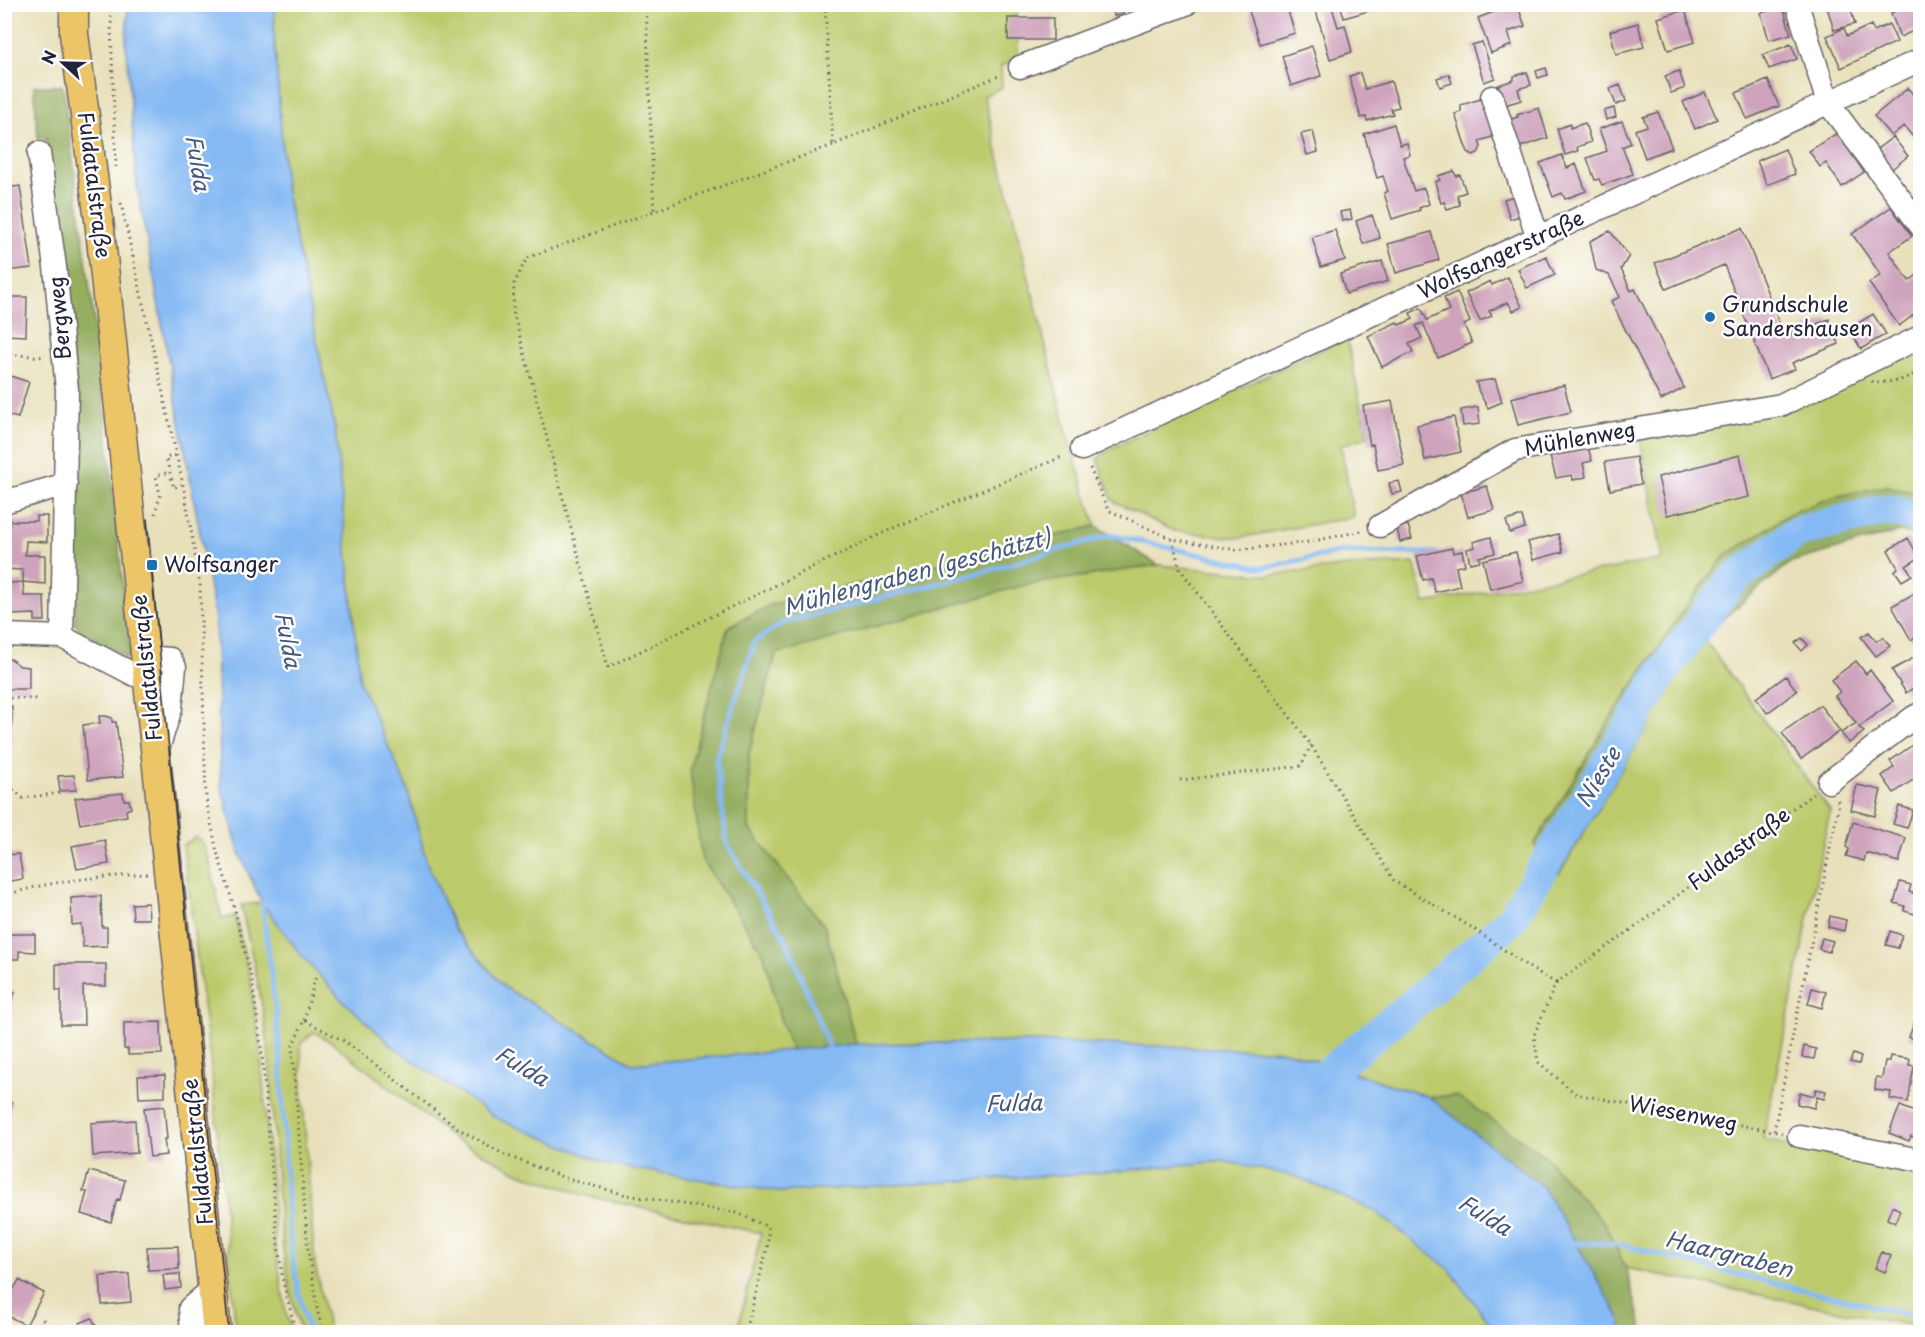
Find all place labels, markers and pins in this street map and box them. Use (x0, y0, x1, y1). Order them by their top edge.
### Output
place label: Grundschule Sandershausen (1722, 287, 1873, 343)
marker: Grundschule Sandershausen (1703, 310, 1717, 324)
place label: Wolfsanger (164, 547, 279, 579)
marker: Wolfsanger (145, 558, 159, 572)

